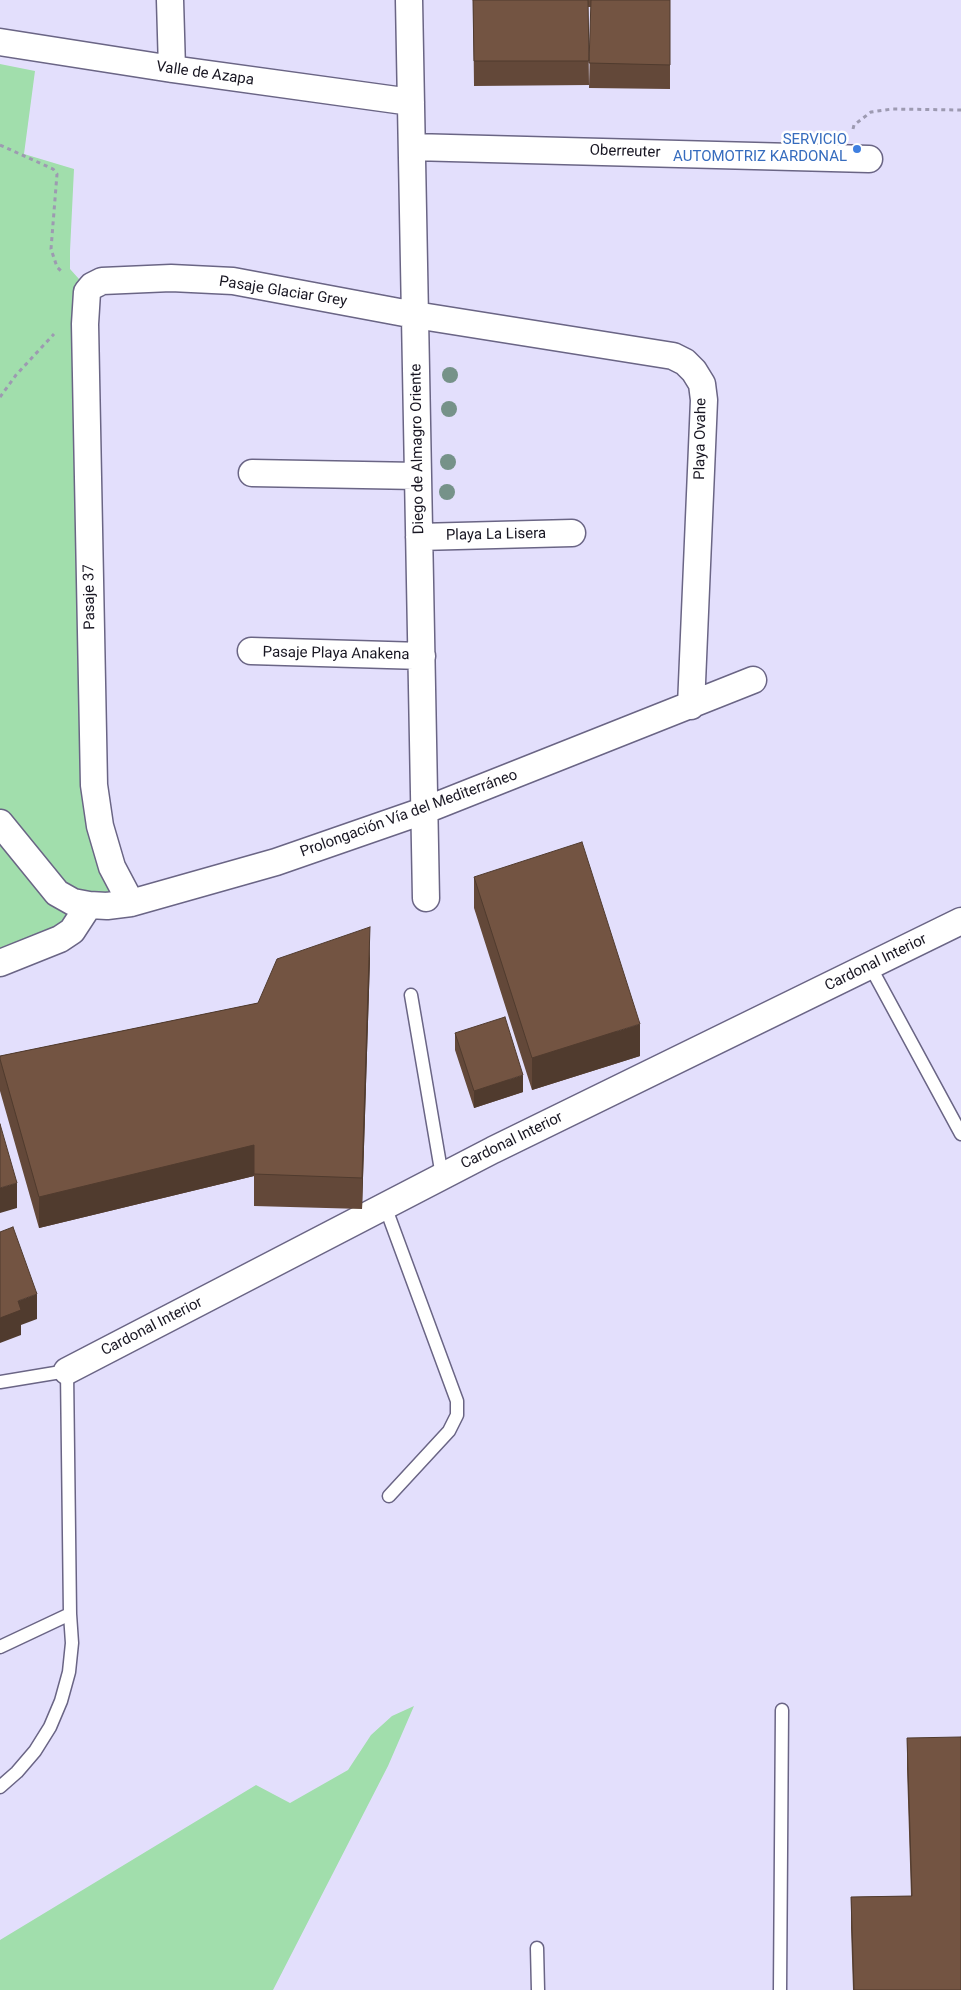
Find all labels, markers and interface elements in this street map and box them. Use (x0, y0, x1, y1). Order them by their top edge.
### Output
street label: Valle de Azapa (155, 58, 255, 90)
place label: SERVICIO AUTOMOTRIZ KARDONAL (673, 131, 847, 166)
street label: Oberreuter (589, 142, 661, 162)
marker: SERVICIO AUTOMOTRIZ KARDONAL (851, 143, 863, 155)
street label: Pasaje Glaciar Grey (218, 273, 348, 311)
street label: Diego de Almagro Oriente (408, 363, 428, 535)
street label: Playa Ovahe (691, 398, 711, 480)
street label: Playa La Lisera (446, 525, 546, 545)
street label: Pasaje 37 (80, 564, 100, 630)
street label: Pasaje Playa Anakena (262, 644, 410, 664)
street label: Prolongación Vía del Mediterráneo (298, 766, 520, 862)
street label: Cardonal Interior (822, 931, 930, 995)
street label: Cardonal Interior (458, 1109, 566, 1173)
street label: Cardonal Interior (98, 1294, 206, 1360)

